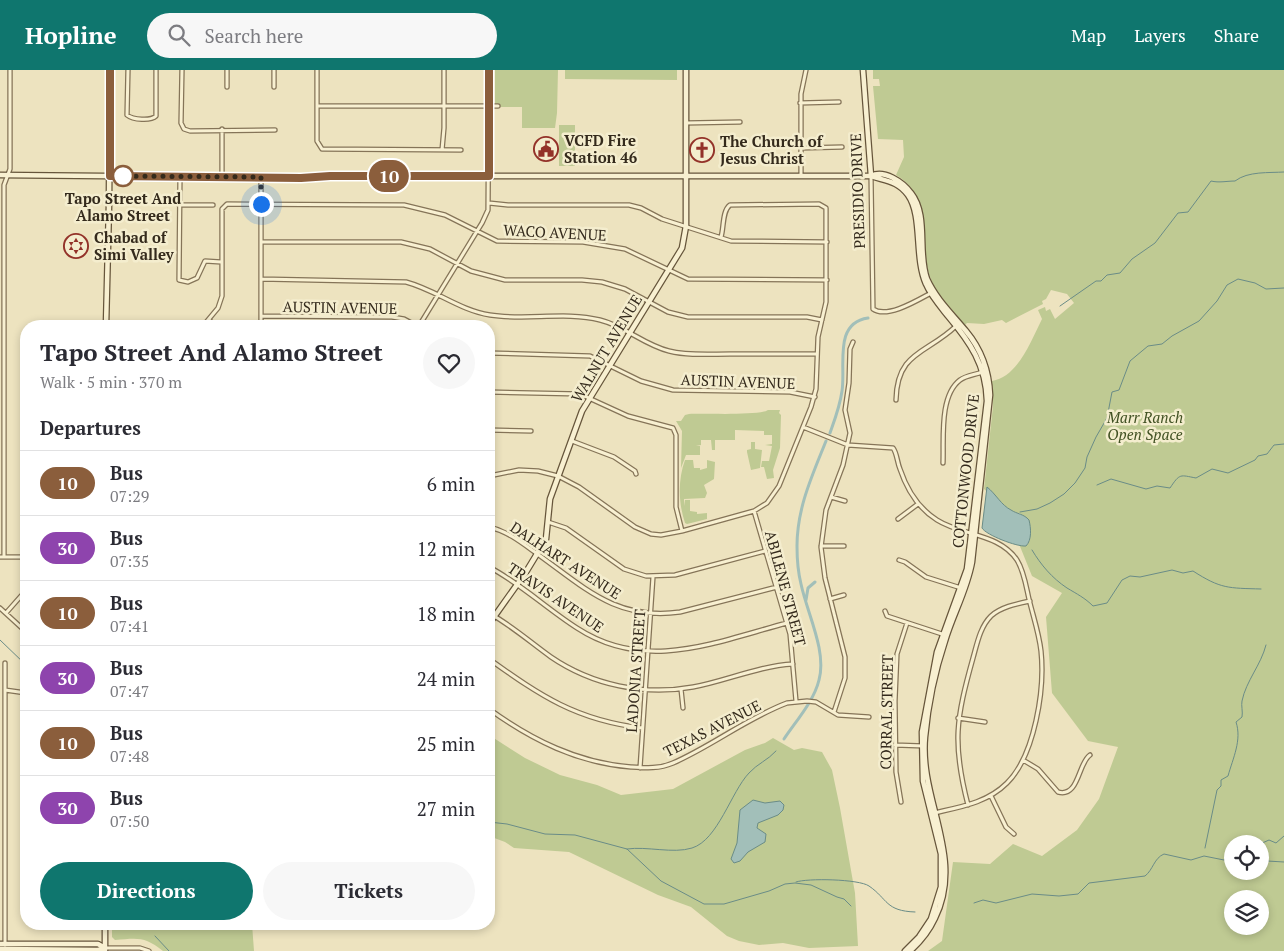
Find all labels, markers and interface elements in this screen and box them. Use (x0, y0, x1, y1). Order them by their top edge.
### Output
search box (147, 13, 497, 58)
text: Hopline (25, 19, 117, 51)
icon: search (165, 21, 193, 49)
text: Search here (205, 23, 303, 48)
text: Map (1071, 23, 1106, 47)
text: Layers (1134, 23, 1186, 47)
text: Share (1214, 23, 1259, 47)
place label: VCFD Fire Station 46 (564, 130, 638, 167)
place label: The Church of Jesus Christ (720, 131, 824, 168)
street label: PRESIDIO DRIVE (845, 133, 869, 249)
public building icon: VCFD Fire Station 46 (533, 136, 559, 162)
church icon: The Church of Jesus Christ (689, 137, 715, 163)
line badge: 10 (366, 160, 412, 192)
text: 10 (379, 164, 399, 188)
marker: Tapo Street And Alamo Street (112, 165, 134, 187)
place label: Tapo Street And Alamo Street (65, 188, 181, 225)
your location (249, 192, 274, 217)
street label: WACO AVENUE (503, 219, 607, 245)
place label: Chabad of Simi Valley (94, 227, 175, 264)
synagogue icon: Chabad of Simi Valley (63, 233, 89, 259)
street label: WALNUT AVENUE (566, 290, 646, 406)
street label: AUSTIN AVENUE (282, 296, 398, 318)
text: Tapo Street And Alamo Street (40, 336, 383, 368)
button: heart (423, 337, 475, 389)
street label: AUSTIN AVENUE (680, 369, 796, 393)
text: Walk · 5 min · 370 m (40, 371, 182, 393)
street label: COTTONWOOD DRIVE (947, 393, 983, 549)
park label: Marr Ranch Open Space (1106, 407, 1183, 444)
text: Departures (40, 415, 141, 440)
text: Bus (110, 460, 143, 485)
text: 10 (57, 471, 78, 495)
text: 6 min (427, 471, 475, 496)
text: 07:29 (110, 485, 149, 507)
street label: DALHART AVENUE (507, 517, 625, 603)
text: Bus (110, 525, 143, 550)
street label: ABILENE STREET (761, 528, 811, 648)
text: 30 (57, 536, 78, 560)
text: 12 min (417, 536, 475, 561)
text: 07:35 (110, 550, 149, 572)
street label: TRAVIS AVENUE (504, 557, 608, 637)
text: Bus (110, 590, 143, 615)
text: 10 (57, 601, 78, 625)
text: 18 min (417, 601, 475, 626)
street label: LADONIA STREET (621, 609, 649, 733)
text: 07:41 (110, 615, 149, 637)
street label: CORRAL STREET (875, 654, 897, 770)
text: Bus (110, 655, 143, 680)
text: 30 (57, 666, 78, 690)
text: 24 min (417, 666, 475, 691)
text: 07:47 (110, 680, 149, 702)
street label: TEXAS AVENUE (660, 695, 764, 761)
text: Bus (110, 720, 143, 745)
text: 10 (57, 731, 78, 755)
text: 25 min (417, 731, 475, 756)
text: 07:48 (110, 745, 149, 767)
text: Bus (110, 785, 143, 810)
text: 30 (57, 796, 78, 820)
text: 27 min (417, 796, 475, 821)
text: 07:50 (110, 810, 149, 832)
map controls (1224, 835, 1269, 935)
button: locate (1224, 835, 1269, 880)
button: Directions (40, 862, 253, 920)
button: Tickets (263, 862, 475, 920)
button: layers (1224, 890, 1269, 935)

